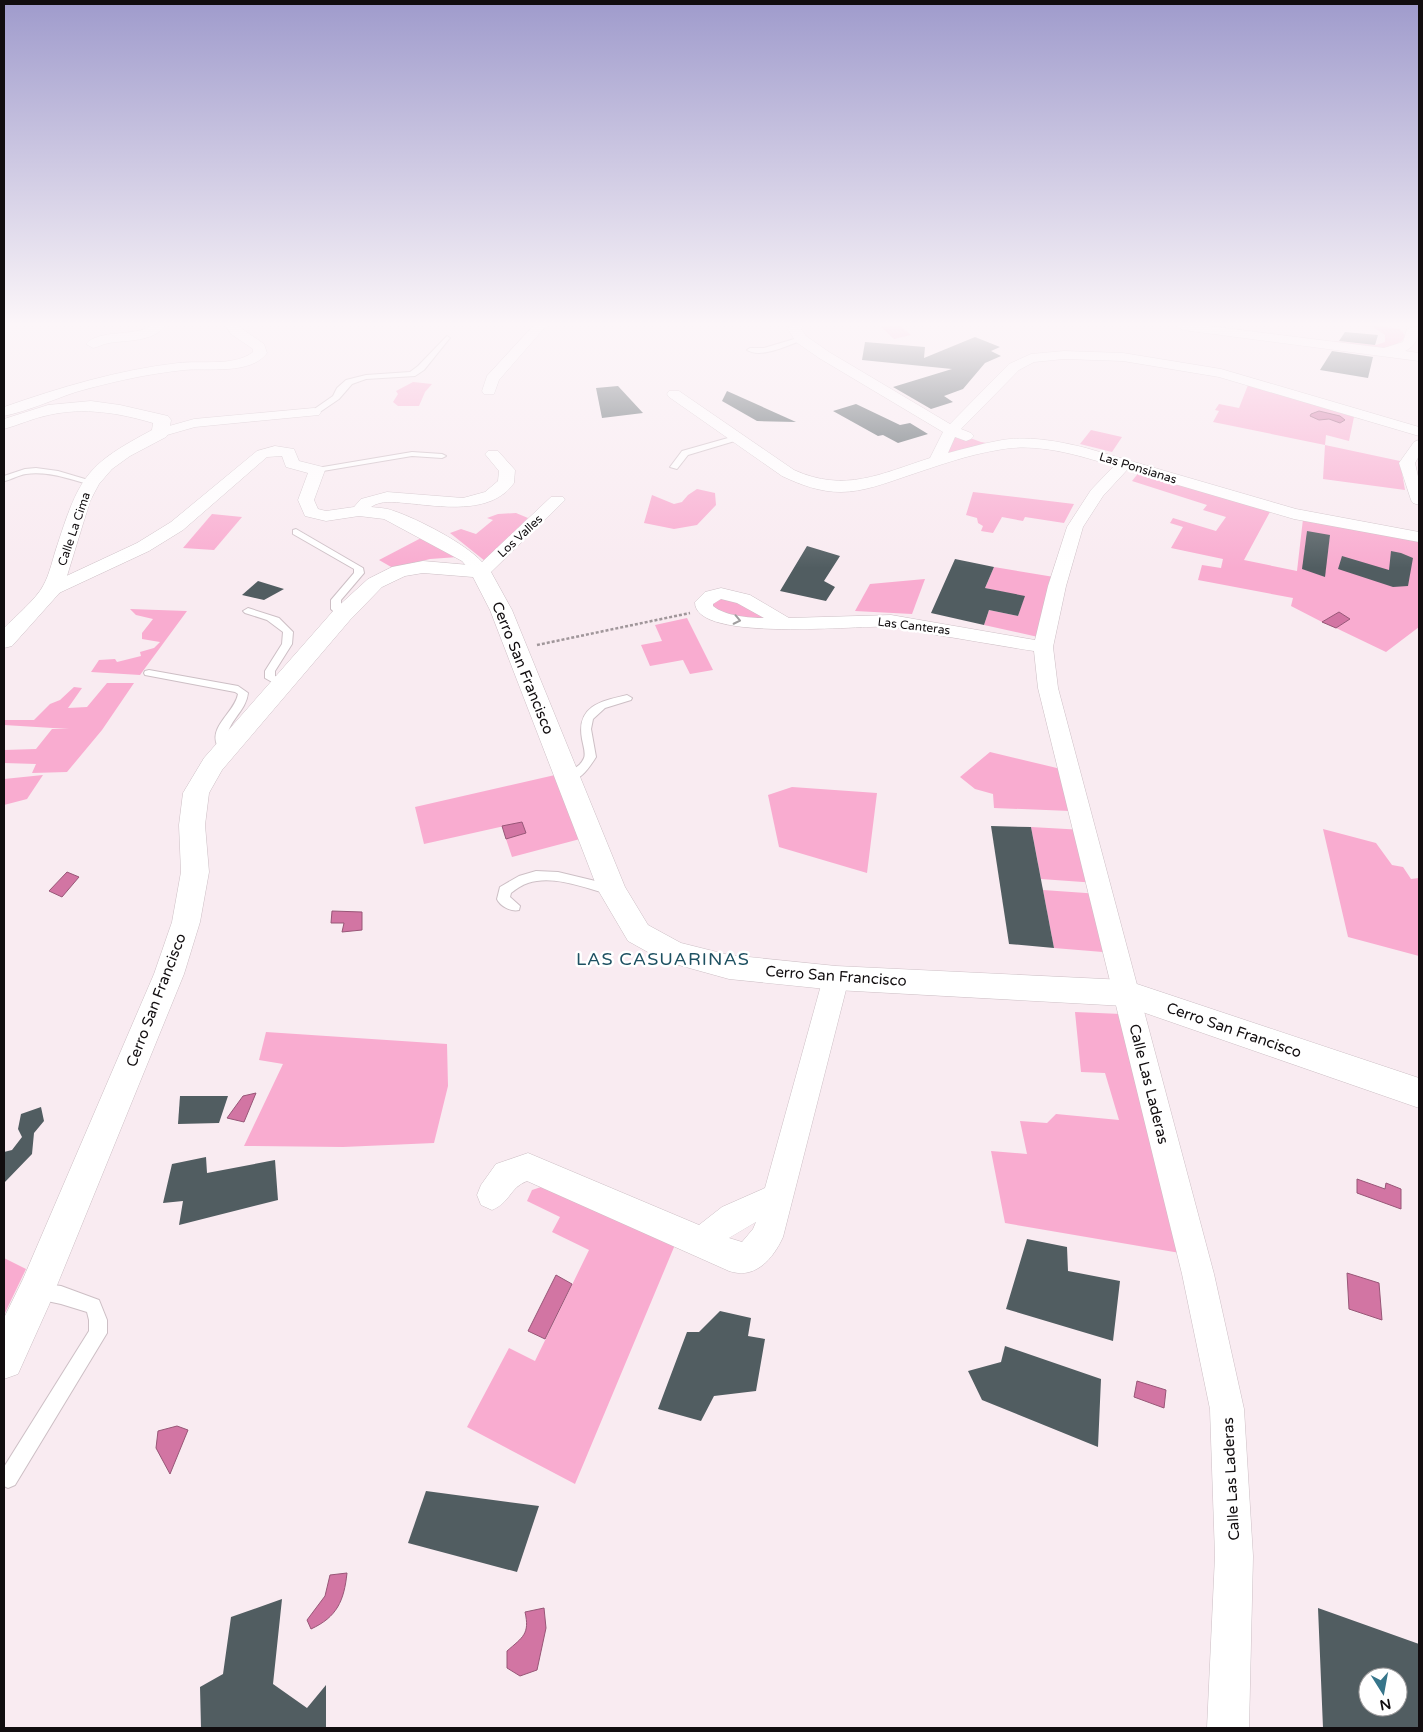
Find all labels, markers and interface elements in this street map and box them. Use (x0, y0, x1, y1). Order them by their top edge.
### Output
street label: Las Ponsianas (1098, 450, 1179, 487)
street label: Calle La Cima (55, 490, 93, 568)
street label: Los Valles (495, 512, 545, 560)
street label: Cerro San Francisco (488, 599, 558, 737)
one-way arrow (732, 615, 741, 625)
street label: Las Canteras (877, 615, 951, 637)
street label: Cerro San Francisco (122, 931, 190, 1069)
district label: LAS CASUARINAS (576, 948, 750, 970)
street label: Cerro San Francisco (765, 962, 907, 990)
street label: Cerro San Francisco (1164, 998, 1304, 1062)
street label: Calle Las Laderas (1125, 1022, 1173, 1146)
street label: Calle Las Laderas (1219, 1417, 1243, 1541)
north arrow (1358, 1667, 1408, 1717)
text: N (1378, 1695, 1393, 1714)

